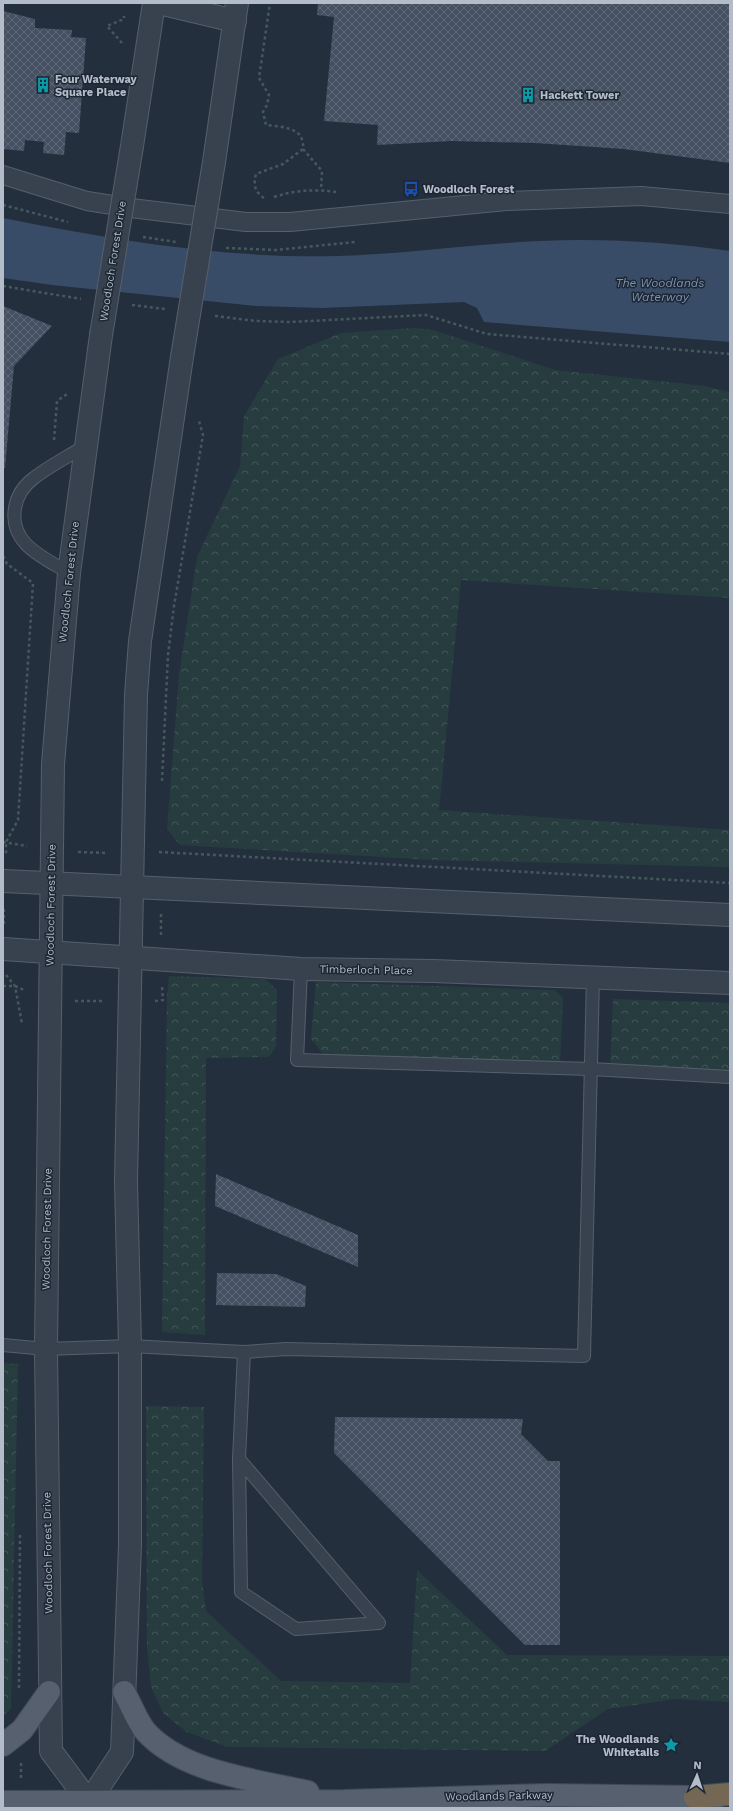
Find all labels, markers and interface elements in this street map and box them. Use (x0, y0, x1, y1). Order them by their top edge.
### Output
place label: Four Waterway Square Place (55, 73, 138, 99)
building icon: Four Waterway Square Place (34, 76, 52, 94)
building icon: Hackett Tower (519, 86, 537, 104)
place label: Hackett Tower (540, 89, 619, 102)
bus stop icon: Woodloch Forest (402, 180, 420, 198)
place label: Woodloch Forest (423, 183, 515, 196)
street label: Woodloch Forest Drive (97, 200, 129, 322)
water label: The Woodlands Waterway (616, 276, 704, 304)
street label: Woodloch Forest Drive (56, 521, 82, 643)
street label: Woodloch Forest Drive (43, 844, 59, 966)
street label: Timberloch Place (319, 963, 413, 977)
street label: Woodloch Forest Drive (39, 1168, 55, 1290)
street label: Woodloch Forest Drive (40, 1492, 56, 1614)
place label: The Woodlands Whitetails (576, 1733, 659, 1759)
place icon: The Woodlands Whitetails (662, 1736, 680, 1754)
north arrow (677, 1755, 717, 1795)
text: N (693, 1759, 702, 1772)
street label: Woodlands Parkway (445, 1789, 553, 1803)

